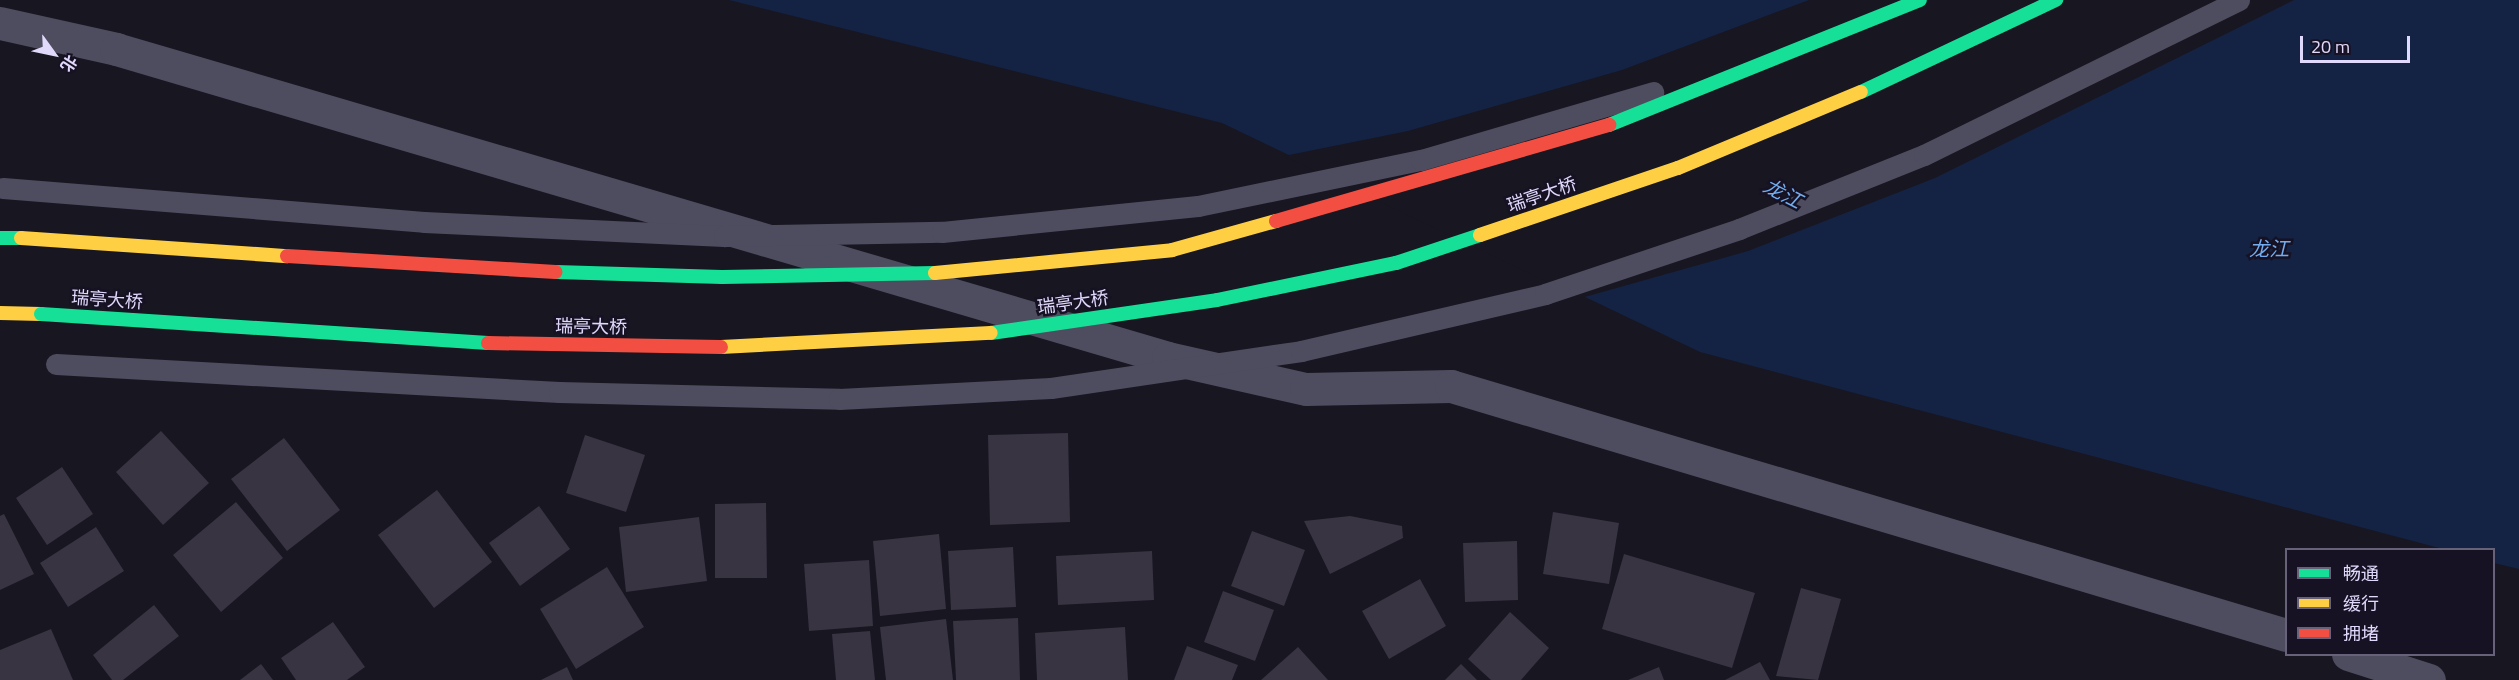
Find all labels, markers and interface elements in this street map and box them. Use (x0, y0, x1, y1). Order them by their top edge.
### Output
north arrow (24, 24, 84, 84)
scale bar (2303, 24, 2412, 62)
text: 20 m (2311, 33, 2350, 60)
text: 北 (55, 51, 84, 77)
street label: 瑞亭大桥 (1504, 173, 1580, 217)
water label: 龙江 (1760, 173, 1806, 213)
water label: 龙江 (2249, 236, 2289, 260)
street label: 瑞亭大桥 (70, 287, 144, 313)
street label: 瑞亭大桥 (1036, 287, 1110, 319)
street label: 瑞亭大桥 (555, 316, 627, 338)
legend (2285, 548, 2495, 656)
text: 畅通 (2343, 560, 2379, 587)
text: 缓行 (2343, 590, 2379, 617)
text: 拥堵 (2343, 620, 2379, 647)

